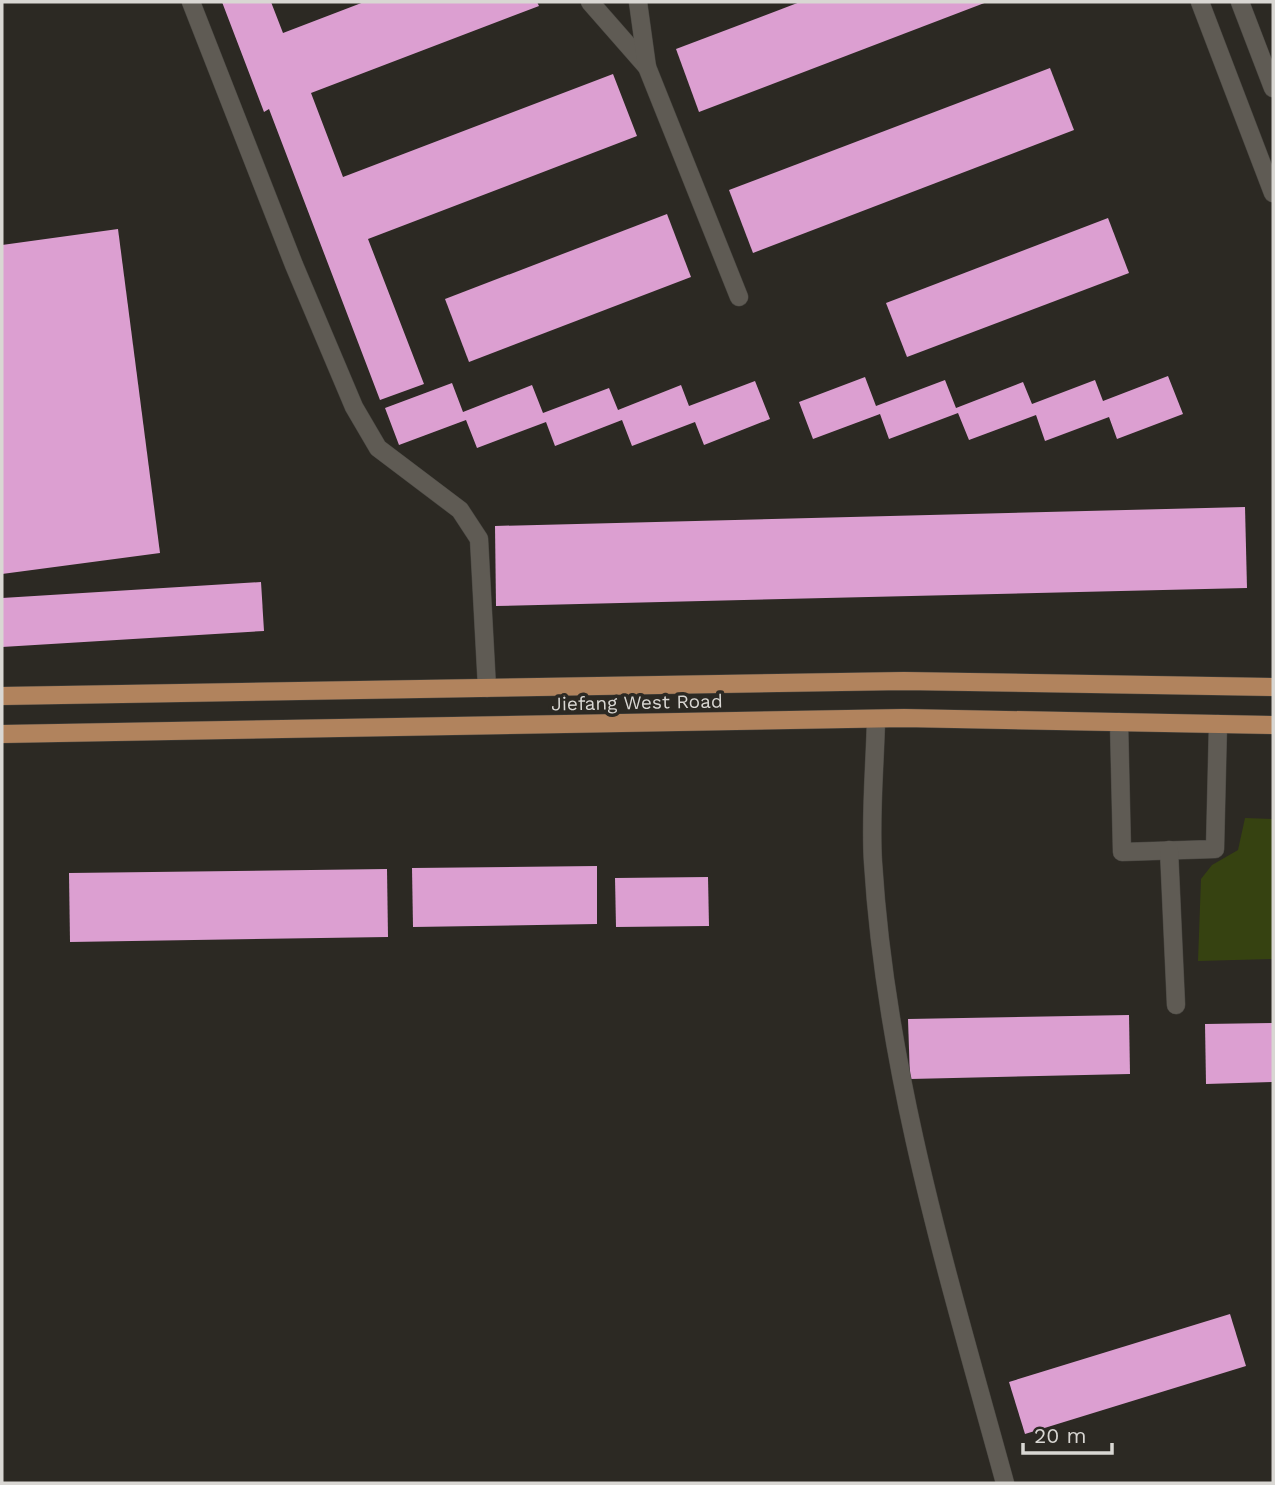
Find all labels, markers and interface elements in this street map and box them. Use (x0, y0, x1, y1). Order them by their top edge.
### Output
street label: Jiefang West Road (551, 690, 723, 715)
scale bar (1023, 1412, 1112, 1456)
text: 20 m (1034, 1423, 1086, 1448)

